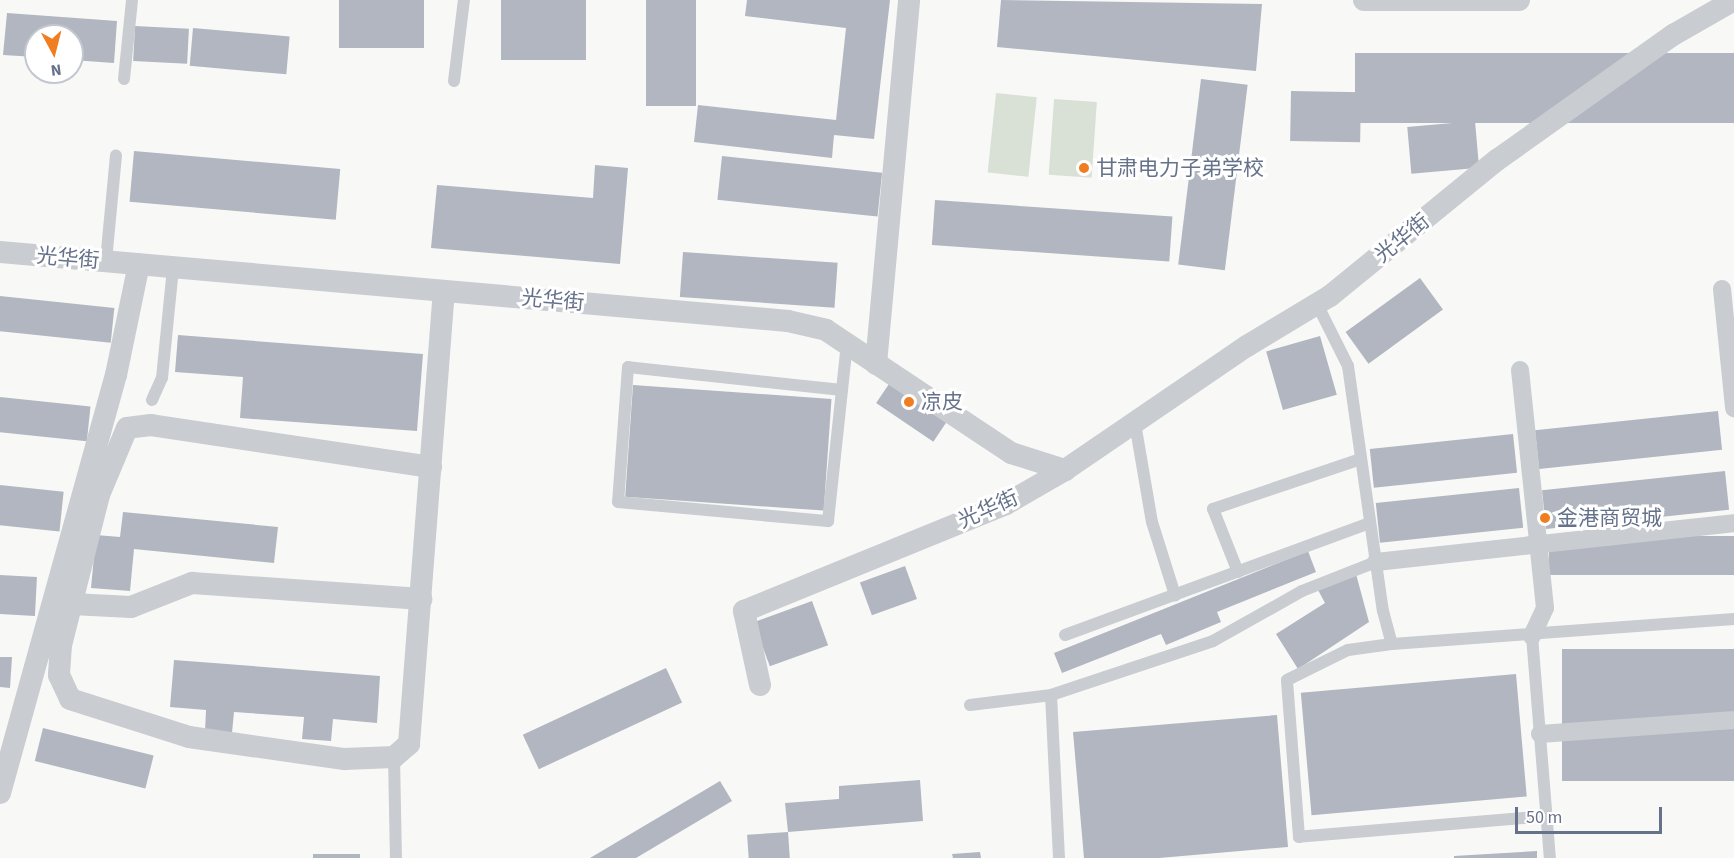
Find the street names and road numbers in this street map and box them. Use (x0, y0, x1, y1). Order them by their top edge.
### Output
street label: 光华街 (1370, 208, 1434, 268)
street label: 光华街 (36, 243, 100, 273)
street label: 光华街 (521, 285, 585, 315)
street label: 光华街 (954, 485, 1022, 533)

